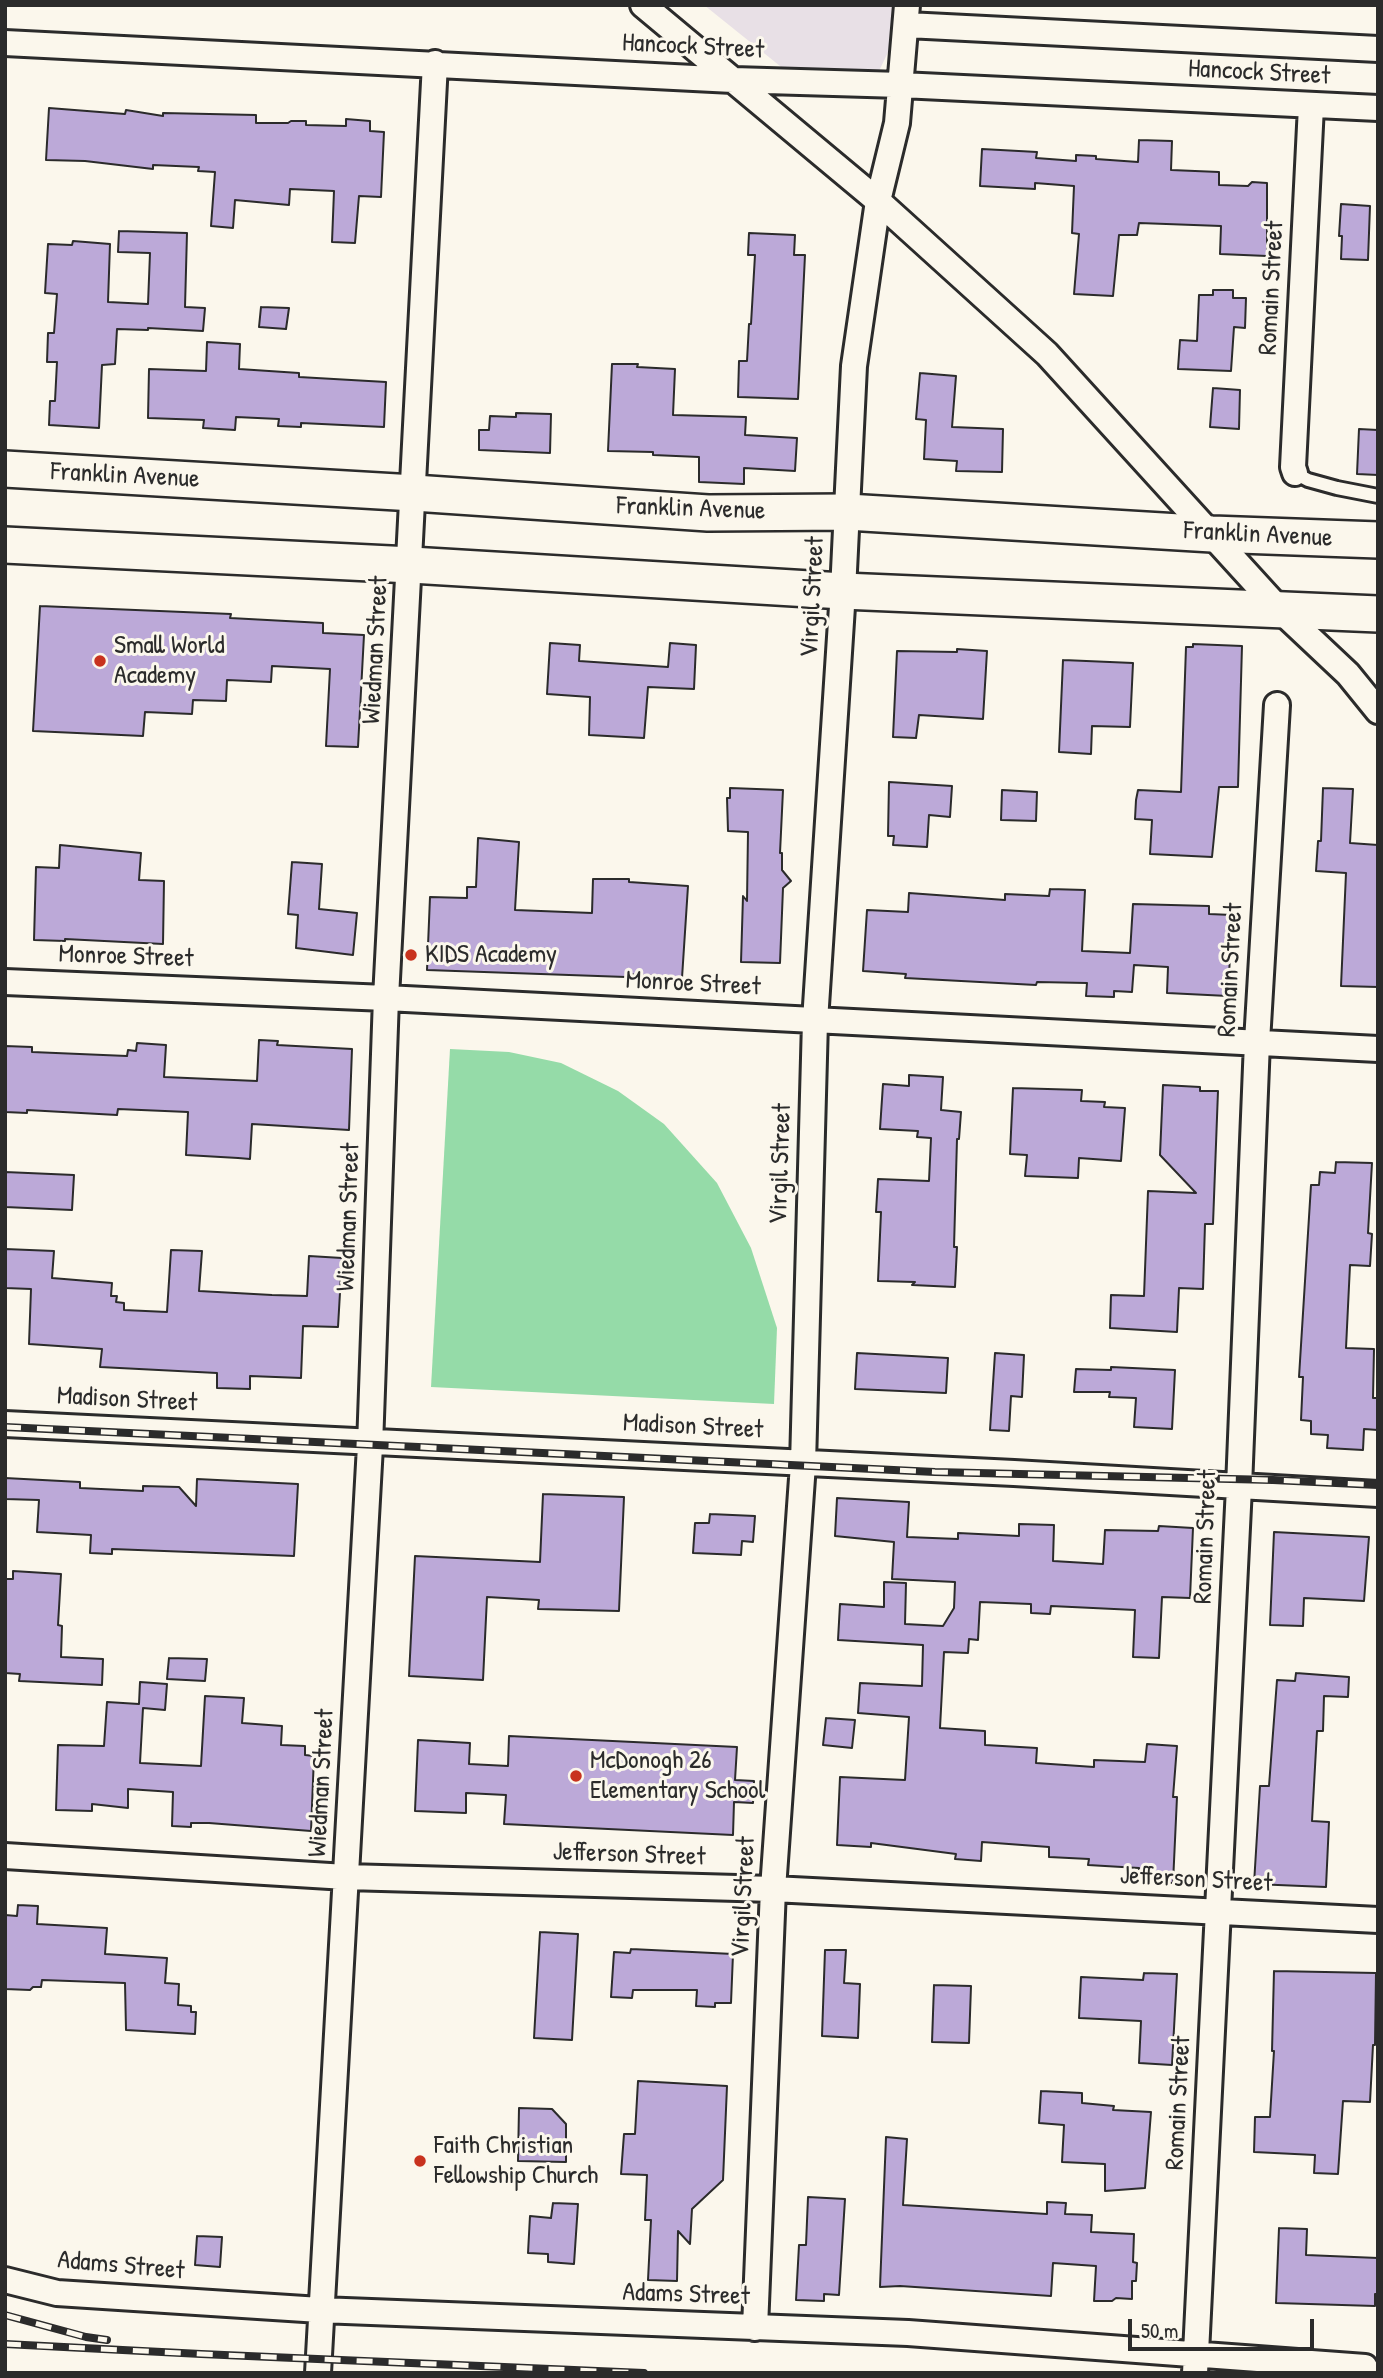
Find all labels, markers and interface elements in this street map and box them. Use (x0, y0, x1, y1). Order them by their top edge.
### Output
street label: Hancock Street (621, 28, 765, 66)
street label: Hancock Street (1187, 54, 1331, 92)
street label: Romain Street (1253, 220, 1291, 356)
street label: Franklin Avenue (50, 457, 200, 495)
street label: Franklin Avenue (616, 491, 766, 527)
street label: Franklin Avenue (1183, 516, 1333, 554)
street label: Virgil Street (794, 536, 832, 658)
street label: Wiedman Street (357, 575, 395, 725)
place label: Small World Academy (114, 630, 225, 692)
marker: Small World Academy (92, 653, 108, 669)
street label: Romain Street (1212, 902, 1250, 1038)
street label: Monroe Street (58, 939, 194, 975)
place label: KIDS Academy (425, 939, 557, 971)
marker: KIDS Academy (403, 947, 419, 963)
street label: Monroe Street (625, 965, 761, 1003)
street label: Virgil Street (763, 1103, 799, 1225)
street label: Wiedman Street (331, 1142, 367, 1292)
street label: Madison Street (56, 1381, 198, 1419)
street label: Madison Street (622, 1408, 764, 1446)
street label: Romain Street (1188, 1469, 1224, 1605)
street label: Wiedman Street (303, 1708, 341, 1858)
place label: McDonogh 26 Elementary School (590, 1745, 765, 1806)
marker: McDonogh 26 Elementary School (568, 1768, 584, 1784)
street label: Virgil Street (725, 1836, 763, 1958)
street label: Jefferson Street (552, 1837, 706, 1873)
street label: Jefferson Street (1119, 1860, 1273, 1900)
street label: Romain Street (1160, 2035, 1198, 2171)
place label: Faith Christian Fellowship Church (434, 2130, 598, 2192)
marker: Faith Christian Fellowship Church (412, 2153, 428, 2169)
street label: Adams Street (56, 2245, 186, 2287)
street label: Adams Street (622, 2277, 750, 2313)
scale bar (1131, 2304, 1316, 2348)
text: 50 m (1141, 2316, 1178, 2345)

